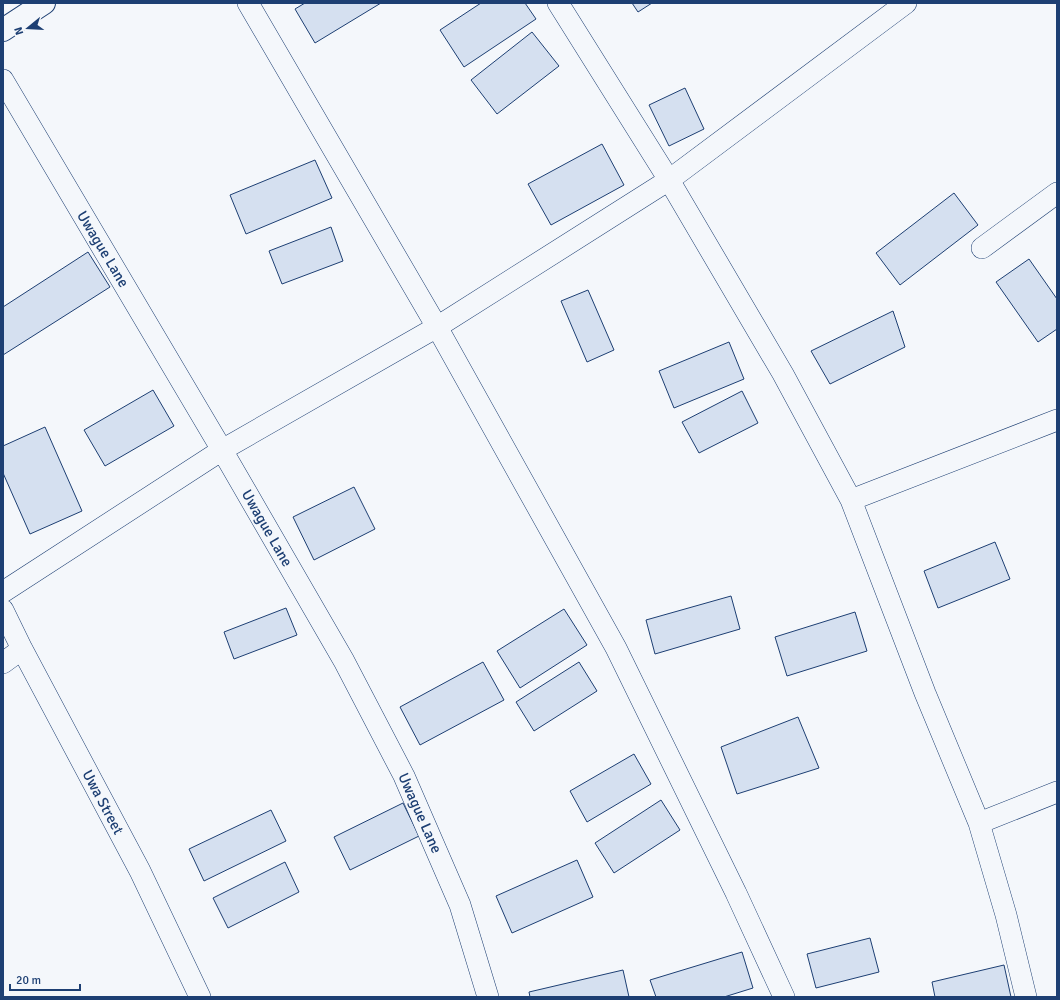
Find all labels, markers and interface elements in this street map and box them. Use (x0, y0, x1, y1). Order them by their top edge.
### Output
north arrow (8, 8, 48, 48)
text: N (12, 25, 26, 37)
street label: Uwague Lane (73, 207, 133, 291)
street label: Uwague Lane (238, 486, 296, 570)
street label: Uwa Street (78, 767, 128, 837)
street label: Uwague Lane (394, 770, 446, 856)
scale bar (10, 966, 80, 992)
text: 20 m (16, 973, 41, 988)

